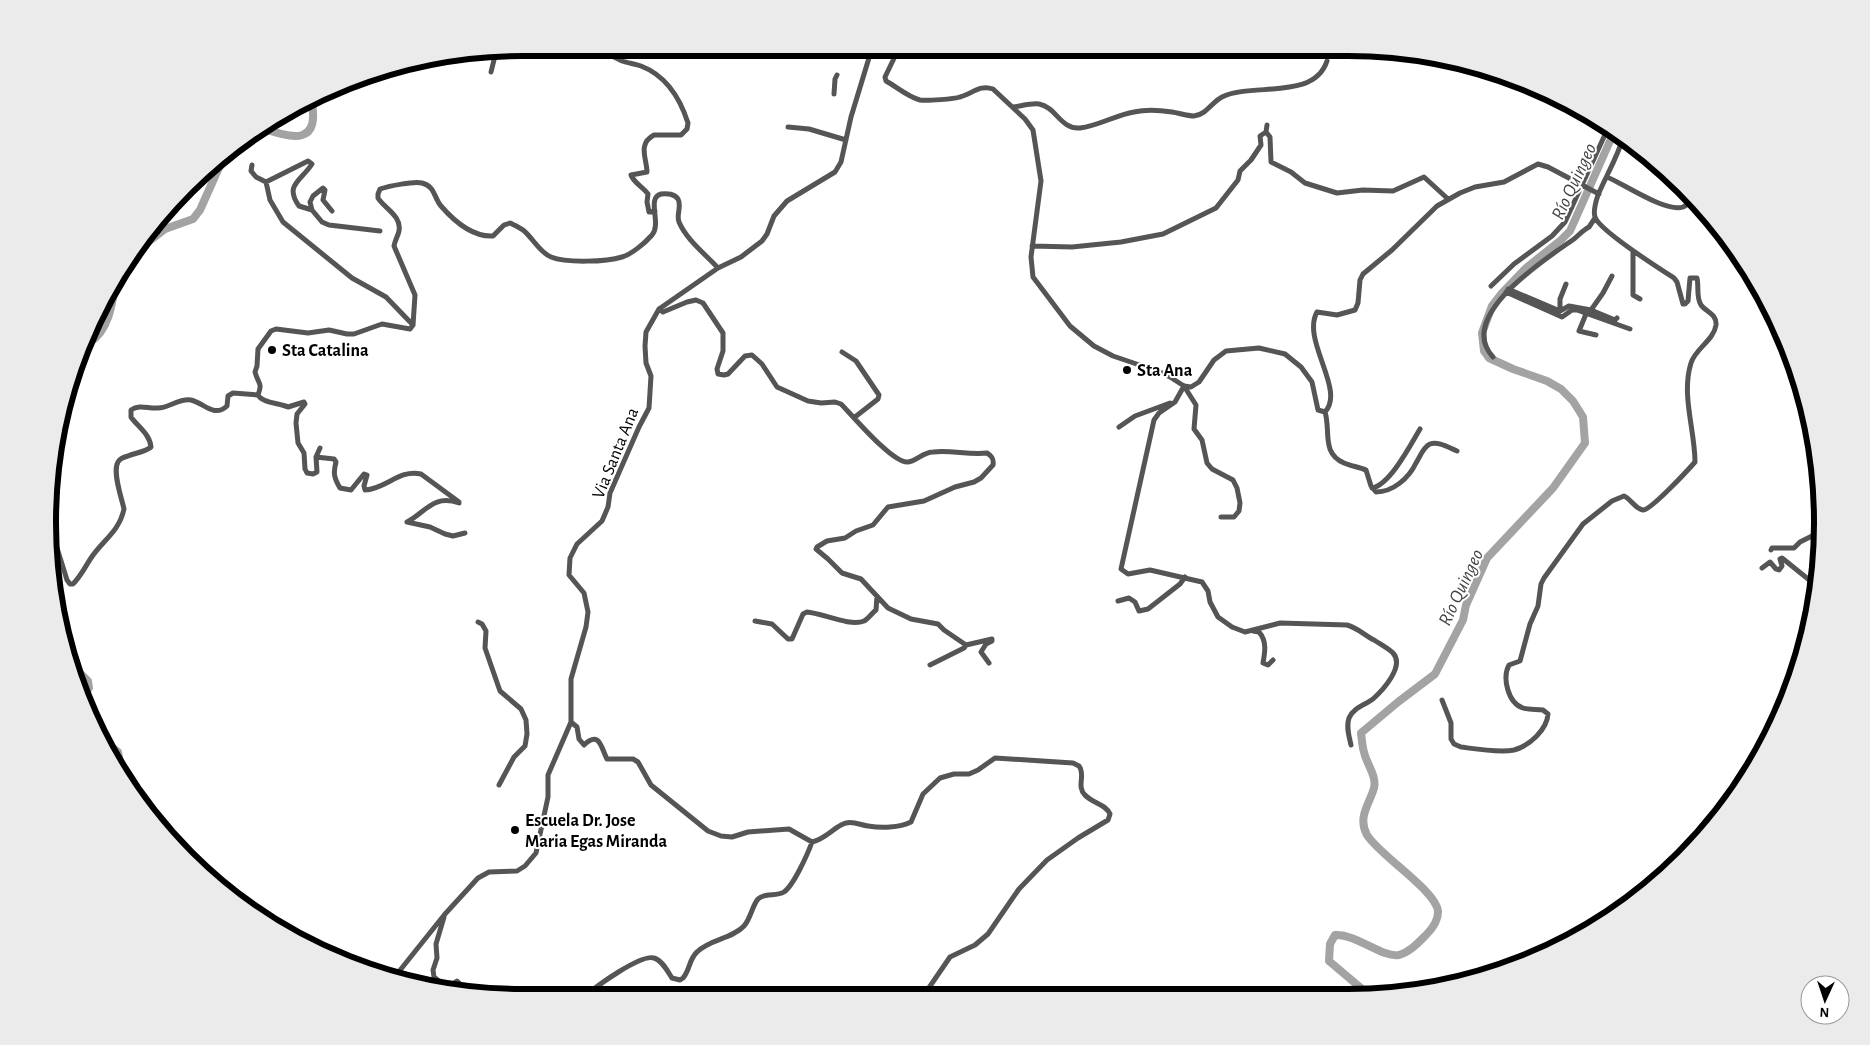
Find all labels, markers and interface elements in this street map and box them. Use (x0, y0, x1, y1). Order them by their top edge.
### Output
water label: Río Quingeo (1548, 140, 1600, 223)
place label: Sta Catalina (282, 342, 369, 360)
marker: Sta Catalina (266, 344, 278, 356)
place label: Sta Ana (1137, 362, 1193, 380)
marker: Sta Ana (1121, 364, 1133, 376)
street label: Via Santa Ana (590, 405, 642, 501)
water label: Río Quingeo (1435, 546, 1487, 629)
place label: Escuela Dr. Jose Maria Egas Miranda (525, 812, 667, 851)
marker: Escuela Dr. Jose Maria Egas Miranda (509, 824, 521, 836)
north arrow (1800, 975, 1850, 1025)
text: N (1819, 1005, 1830, 1019)

